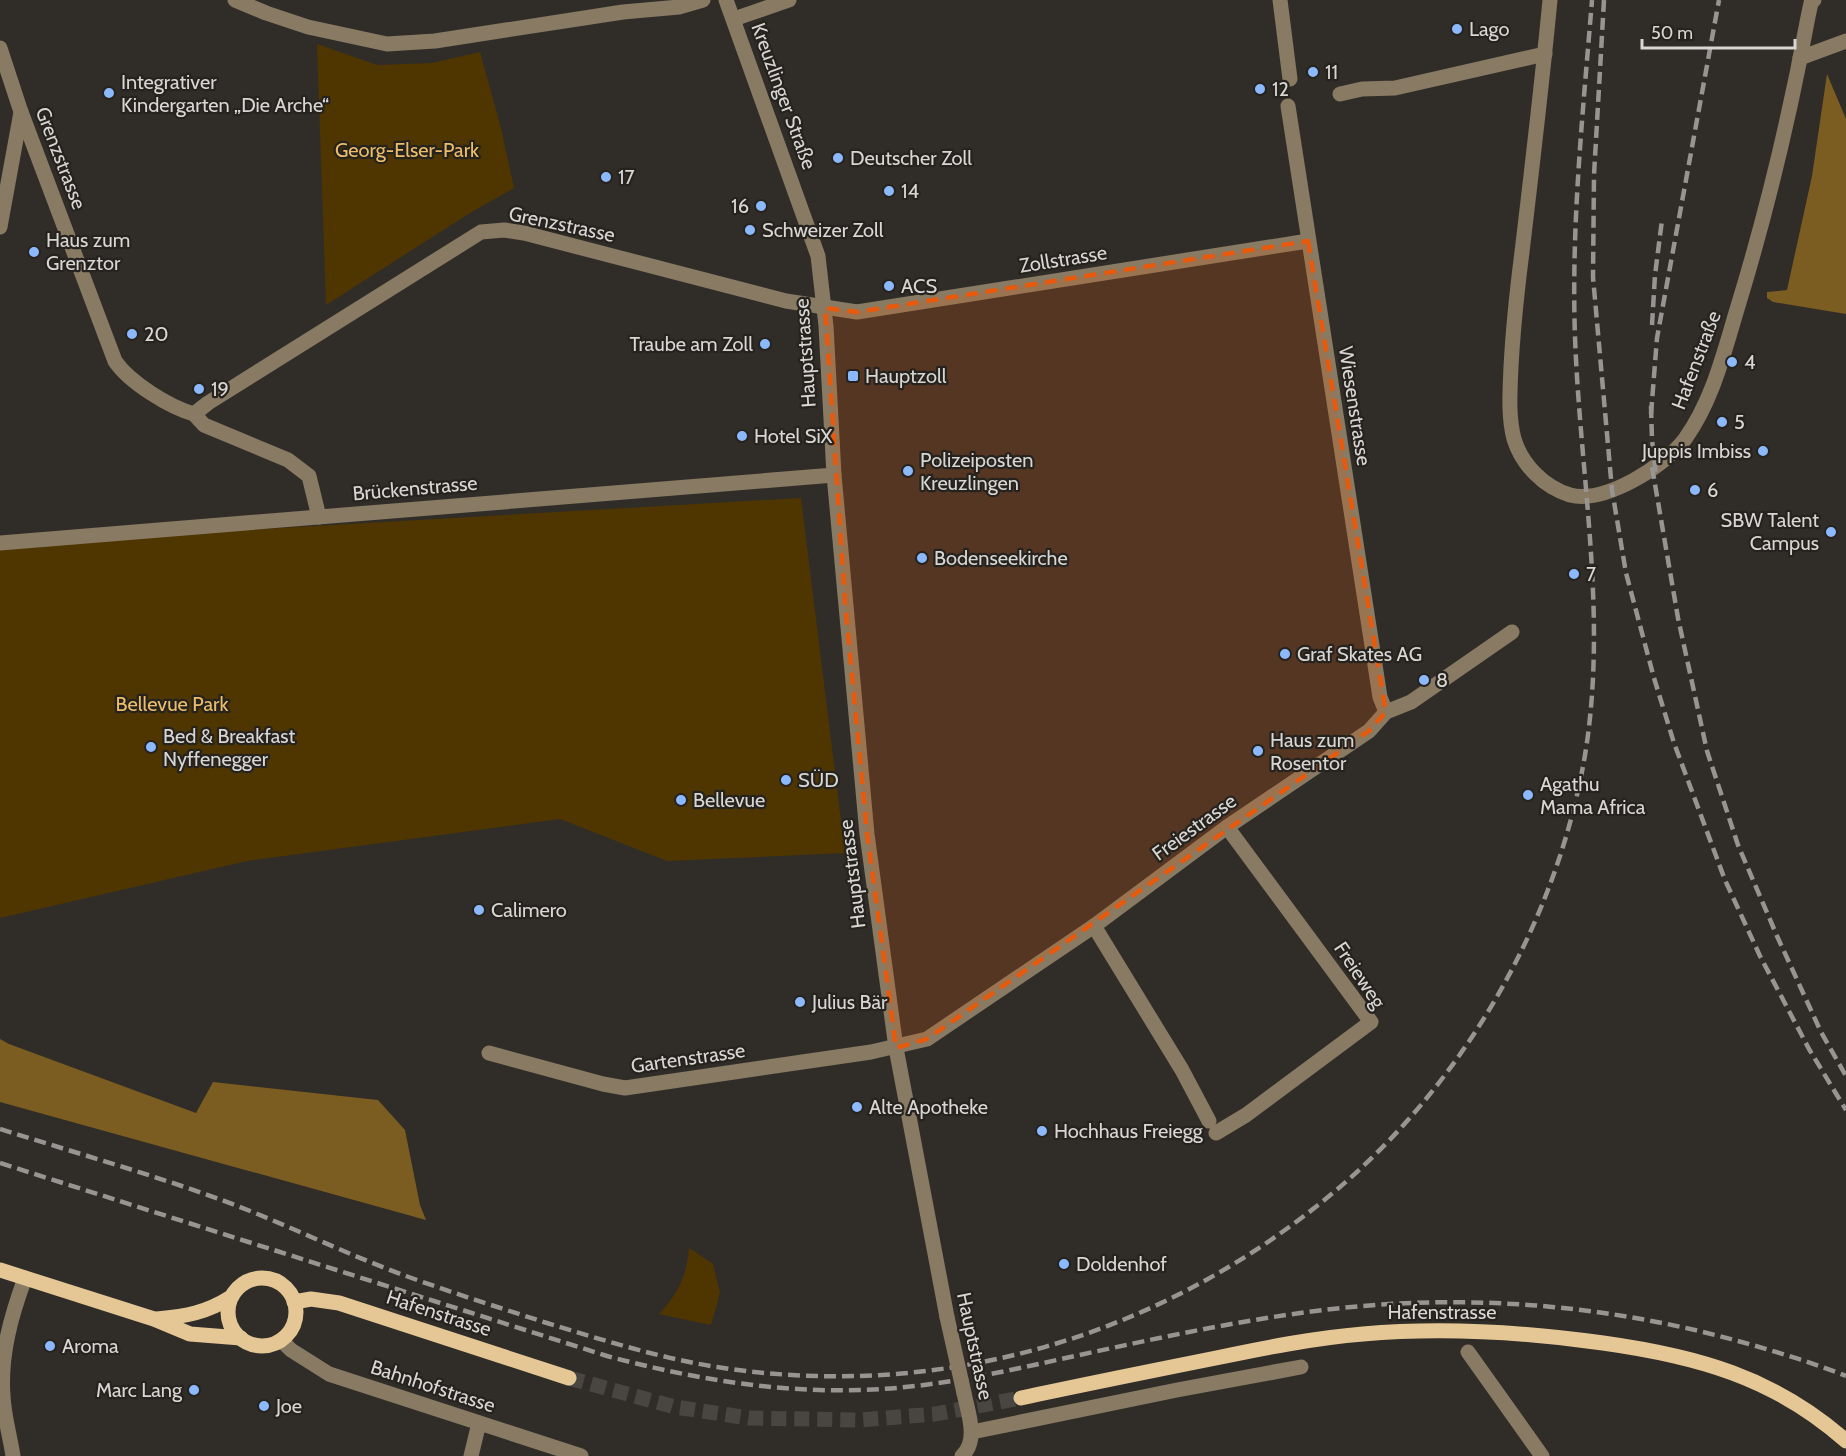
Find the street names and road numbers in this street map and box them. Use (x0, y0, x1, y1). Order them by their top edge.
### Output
street label: Kreuzlinger Straße (746, 19, 822, 173)
street label: Grenzstrasse (30, 103, 92, 213)
street label: Grenzstrasse (507, 201, 617, 247)
street label: Zollstrasse (1017, 240, 1109, 278)
street label: Hauptstrasse (789, 298, 821, 408)
street label: Hafenstraße (1666, 307, 1726, 413)
street label: Wiesenstrasse (1334, 345, 1376, 467)
street label: Brückenstrasse (352, 471, 478, 505)
street label: Freiestrasse (1147, 789, 1241, 865)
street label: Hauptstrasse (833, 818, 871, 930)
street label: Freieweg (1329, 937, 1391, 1014)
street label: Gartenstrasse (629, 1038, 747, 1078)
street label: Hafenstrasse (384, 1285, 494, 1341)
street label: Hauptstrasse (952, 1290, 998, 1402)
street label: Hafenstrasse (1388, 1300, 1496, 1324)
street label: Bahnhofstrasse (368, 1355, 498, 1417)

